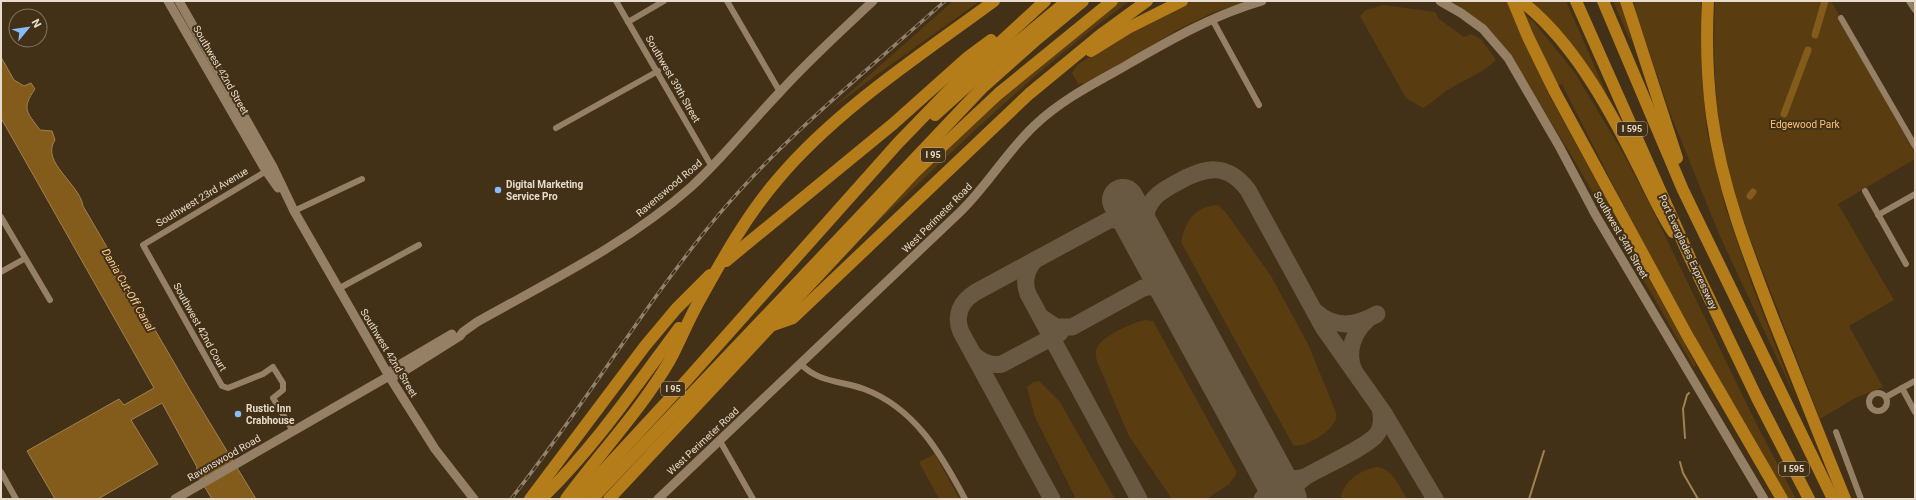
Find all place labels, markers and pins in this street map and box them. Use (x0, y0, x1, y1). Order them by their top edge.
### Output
place label: Digital Marketing Service Pro (506, 179, 583, 202)
marker: Digital Marketing Service Pro (493, 185, 503, 195)
place label: Rustic Inn Crabhouse (246, 403, 295, 426)
marker: Rustic Inn Crabhouse (233, 409, 243, 419)

